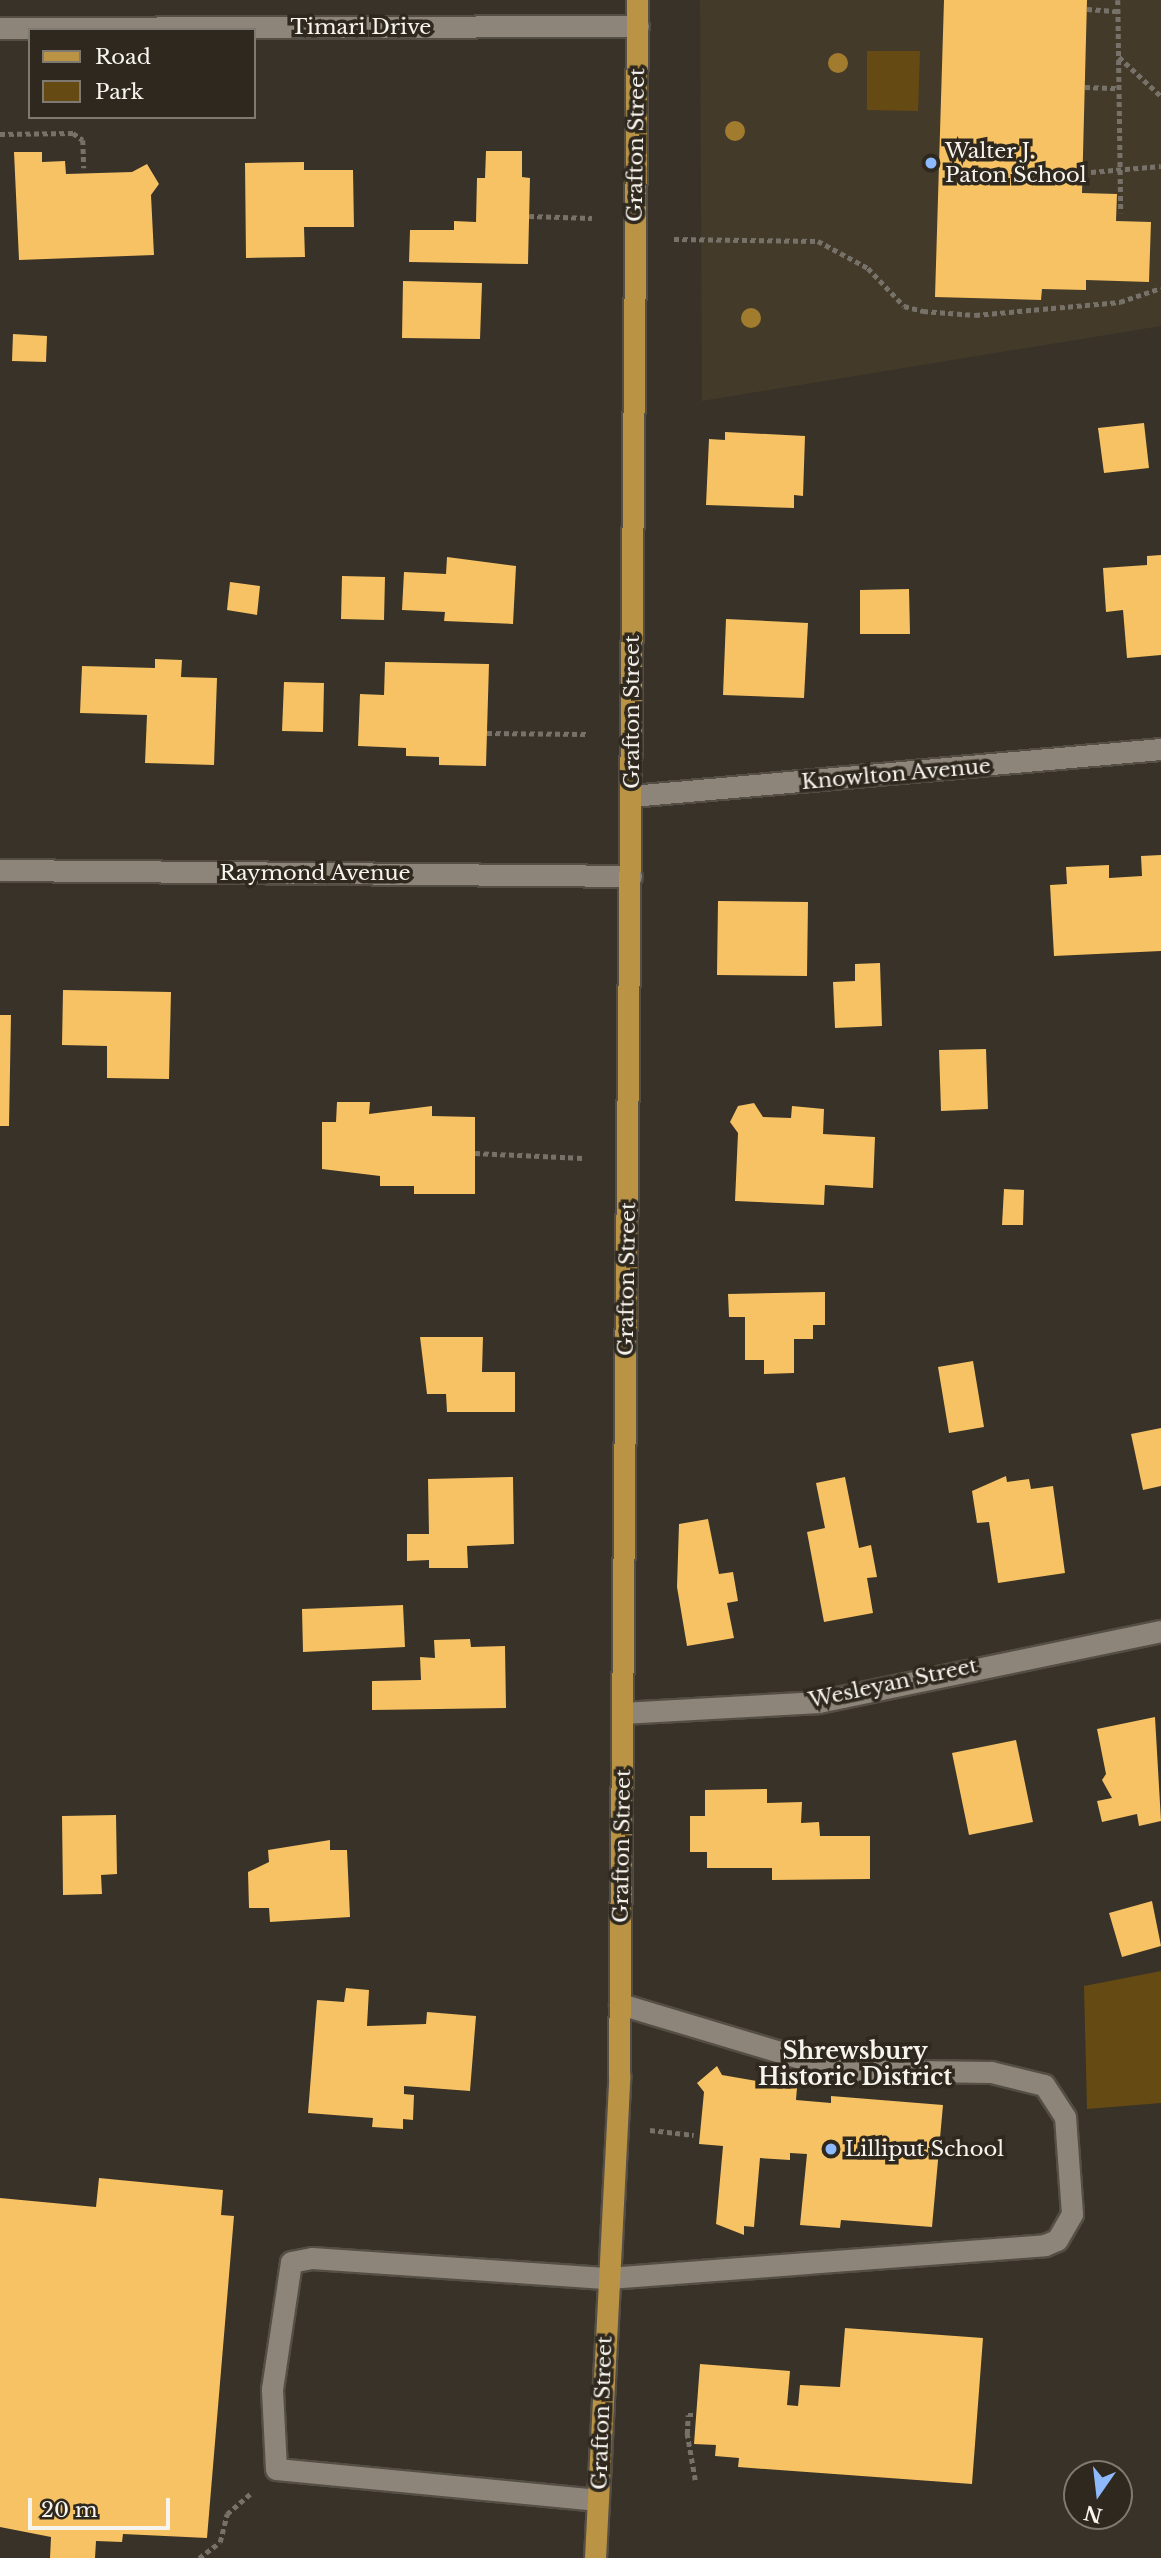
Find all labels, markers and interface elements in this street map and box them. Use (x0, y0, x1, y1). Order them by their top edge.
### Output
street label: Timari Drive (291, 14, 431, 40)
legend (28, 28, 256, 119)
text: Road (95, 44, 151, 70)
street label: Grafton Street (622, 68, 650, 222)
text: Park (95, 79, 144, 105)
place label: Walter J. Paton School (945, 138, 1087, 188)
marker: Walter J. Paton School (923, 155, 939, 171)
street label: Grafton Street (619, 635, 645, 789)
street label: Knowlton Avenue (800, 753, 992, 795)
street label: Raymond Avenue (219, 860, 411, 886)
street label: Grafton Street (613, 1202, 641, 1356)
street label: Wesleyan Street (806, 1653, 980, 1713)
street label: Grafton Street (608, 1769, 636, 1923)
district label: Shrewsbury Historic District (758, 2037, 952, 2091)
place label: Lilliput School (845, 2136, 1004, 2162)
marker: Lilliput School (823, 2141, 839, 2157)
street label: Grafton Street (587, 2336, 617, 2490)
north arrow (1063, 2460, 1133, 2530)
scale bar (32, 2484, 173, 2528)
text: 20 m (41, 2497, 98, 2523)
text: N (1082, 2501, 1105, 2527)

